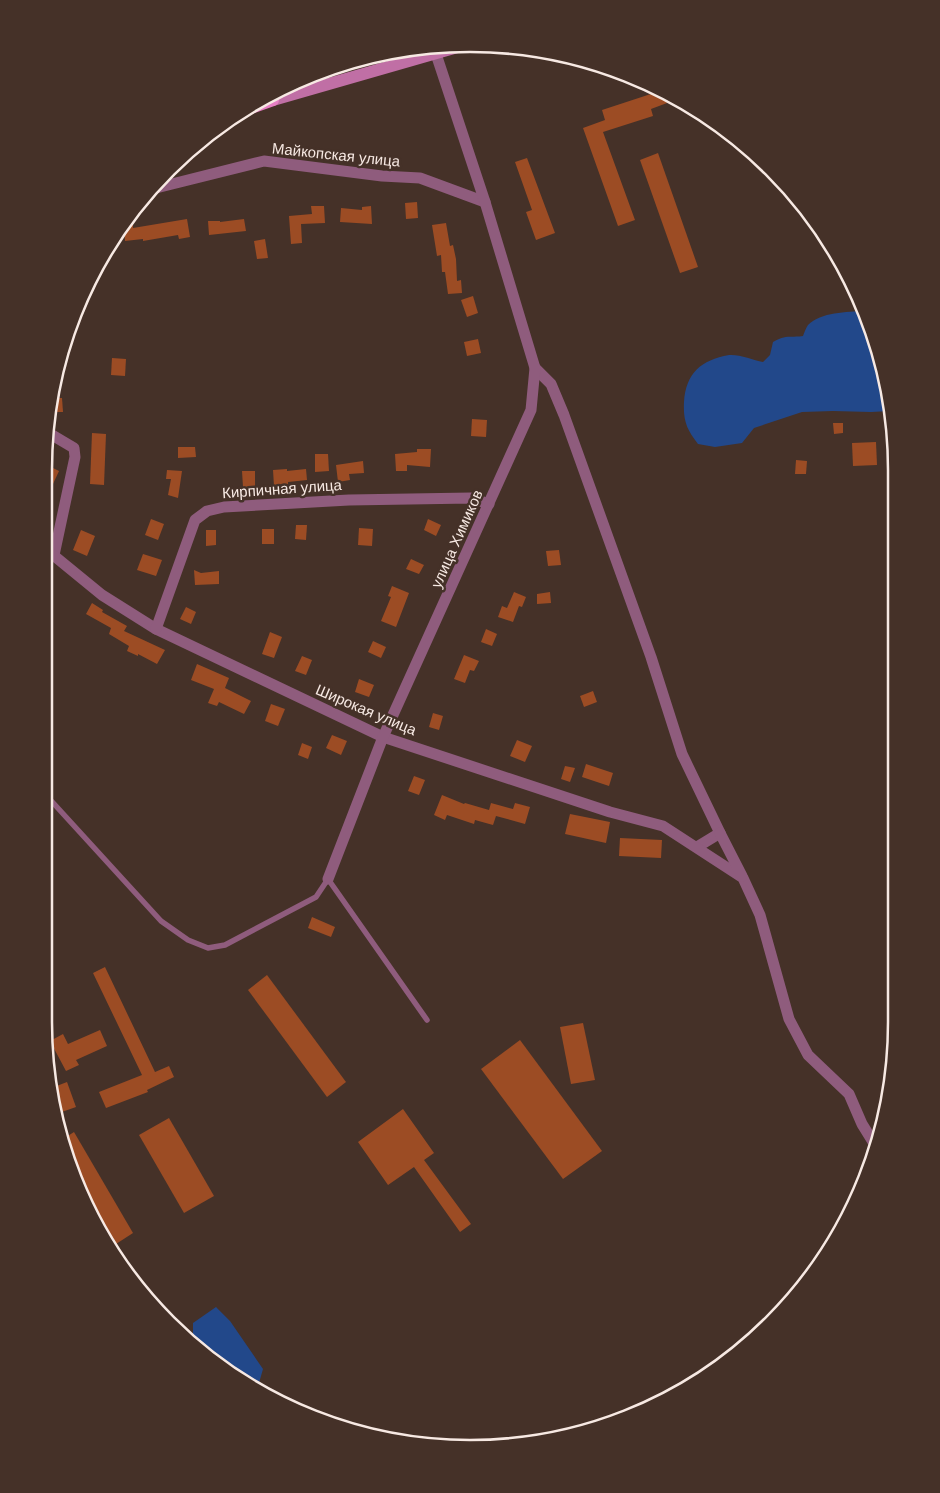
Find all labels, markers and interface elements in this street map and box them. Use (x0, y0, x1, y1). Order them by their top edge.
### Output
street label: Майкопская улица (271, 139, 402, 170)
street label: Кирпичная улица (222, 476, 343, 501)
street label: улица Химиков (427, 487, 486, 590)
street label: Широкая улица (313, 681, 420, 739)

